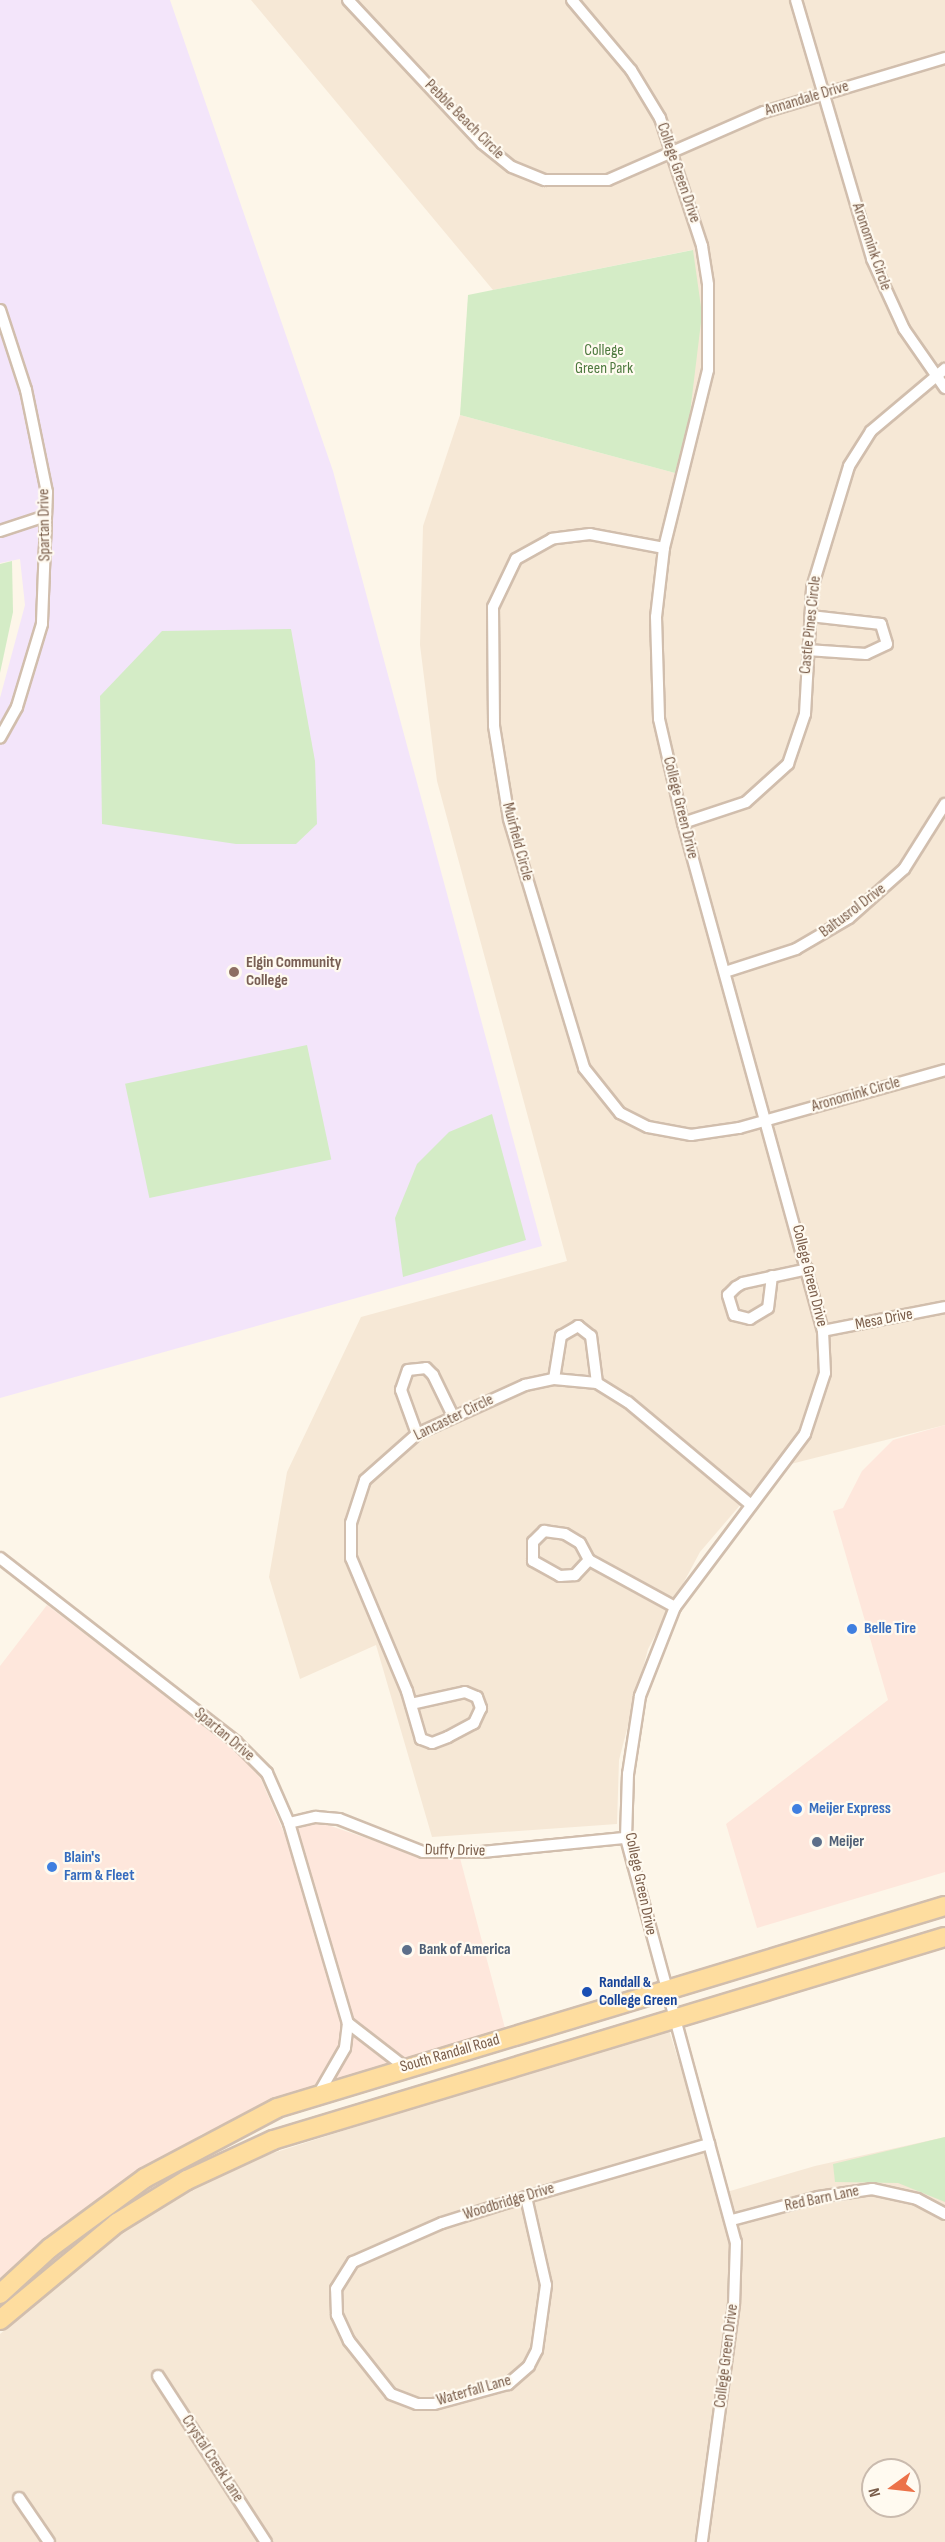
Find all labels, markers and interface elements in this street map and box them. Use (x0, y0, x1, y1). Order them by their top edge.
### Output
street label: Pebble Beach Circle (420, 76, 508, 164)
street label: Annandale Drive (763, 77, 851, 121)
street label: College Green Drive (652, 120, 704, 226)
street label: Aronomink Circle (847, 201, 895, 293)
park label: College Green Park (575, 341, 633, 379)
street label: Spartan Drive (35, 488, 55, 562)
street label: Castle Pines Circle (796, 575, 826, 675)
street label: College Green Drive (658, 755, 702, 861)
street label: Muirfield Circle (497, 801, 537, 883)
street label: Baltusrol Drive (816, 880, 890, 942)
place label: Elgin Community College (246, 953, 342, 991)
marker: Elgin Community College (227, 965, 241, 979)
street label: Aronomink Circle (809, 1073, 903, 1117)
street label: College Green Drive (787, 1223, 831, 1329)
street label: Mesa Drive (854, 1305, 914, 1335)
street label: Lancaster Circle (411, 1390, 497, 1446)
place label: Belle Tire (864, 1619, 916, 1639)
marker: Belle Tire (845, 1622, 859, 1636)
street label: Spartan Drive (190, 1704, 258, 1766)
place label: Meijer Express (809, 1799, 891, 1819)
marker: Meijer Express (790, 1802, 804, 1816)
street label: College Green Drive (620, 1831, 660, 1937)
place label: Meijer (829, 1832, 864, 1852)
marker: Meijer (810, 1835, 824, 1849)
street label: Duffy Drive (425, 1841, 485, 1861)
place label: Blain's Farm & Fleet (64, 1848, 134, 1886)
marker: Blain's Farm & Fleet (45, 1860, 59, 1874)
place label: Bank of America (419, 1940, 511, 1960)
marker: Bank of America (400, 1943, 414, 1957)
place label: Randall & College Green (599, 1973, 677, 2011)
marker: Randall & College Green (580, 1985, 594, 1999)
street label: South Randall Road (398, 2031, 502, 2077)
street label: Woodbridge Drive (461, 2179, 557, 2225)
street label: Red Barn Lane (783, 2182, 861, 2216)
street label: College Green Drive (711, 2303, 743, 2409)
street label: Waterfall Lane (435, 2371, 513, 2411)
street label: Crystal Creek Lane (177, 2412, 247, 2506)
north arrow (861, 2458, 921, 2518)
text: N (865, 2486, 885, 2499)

